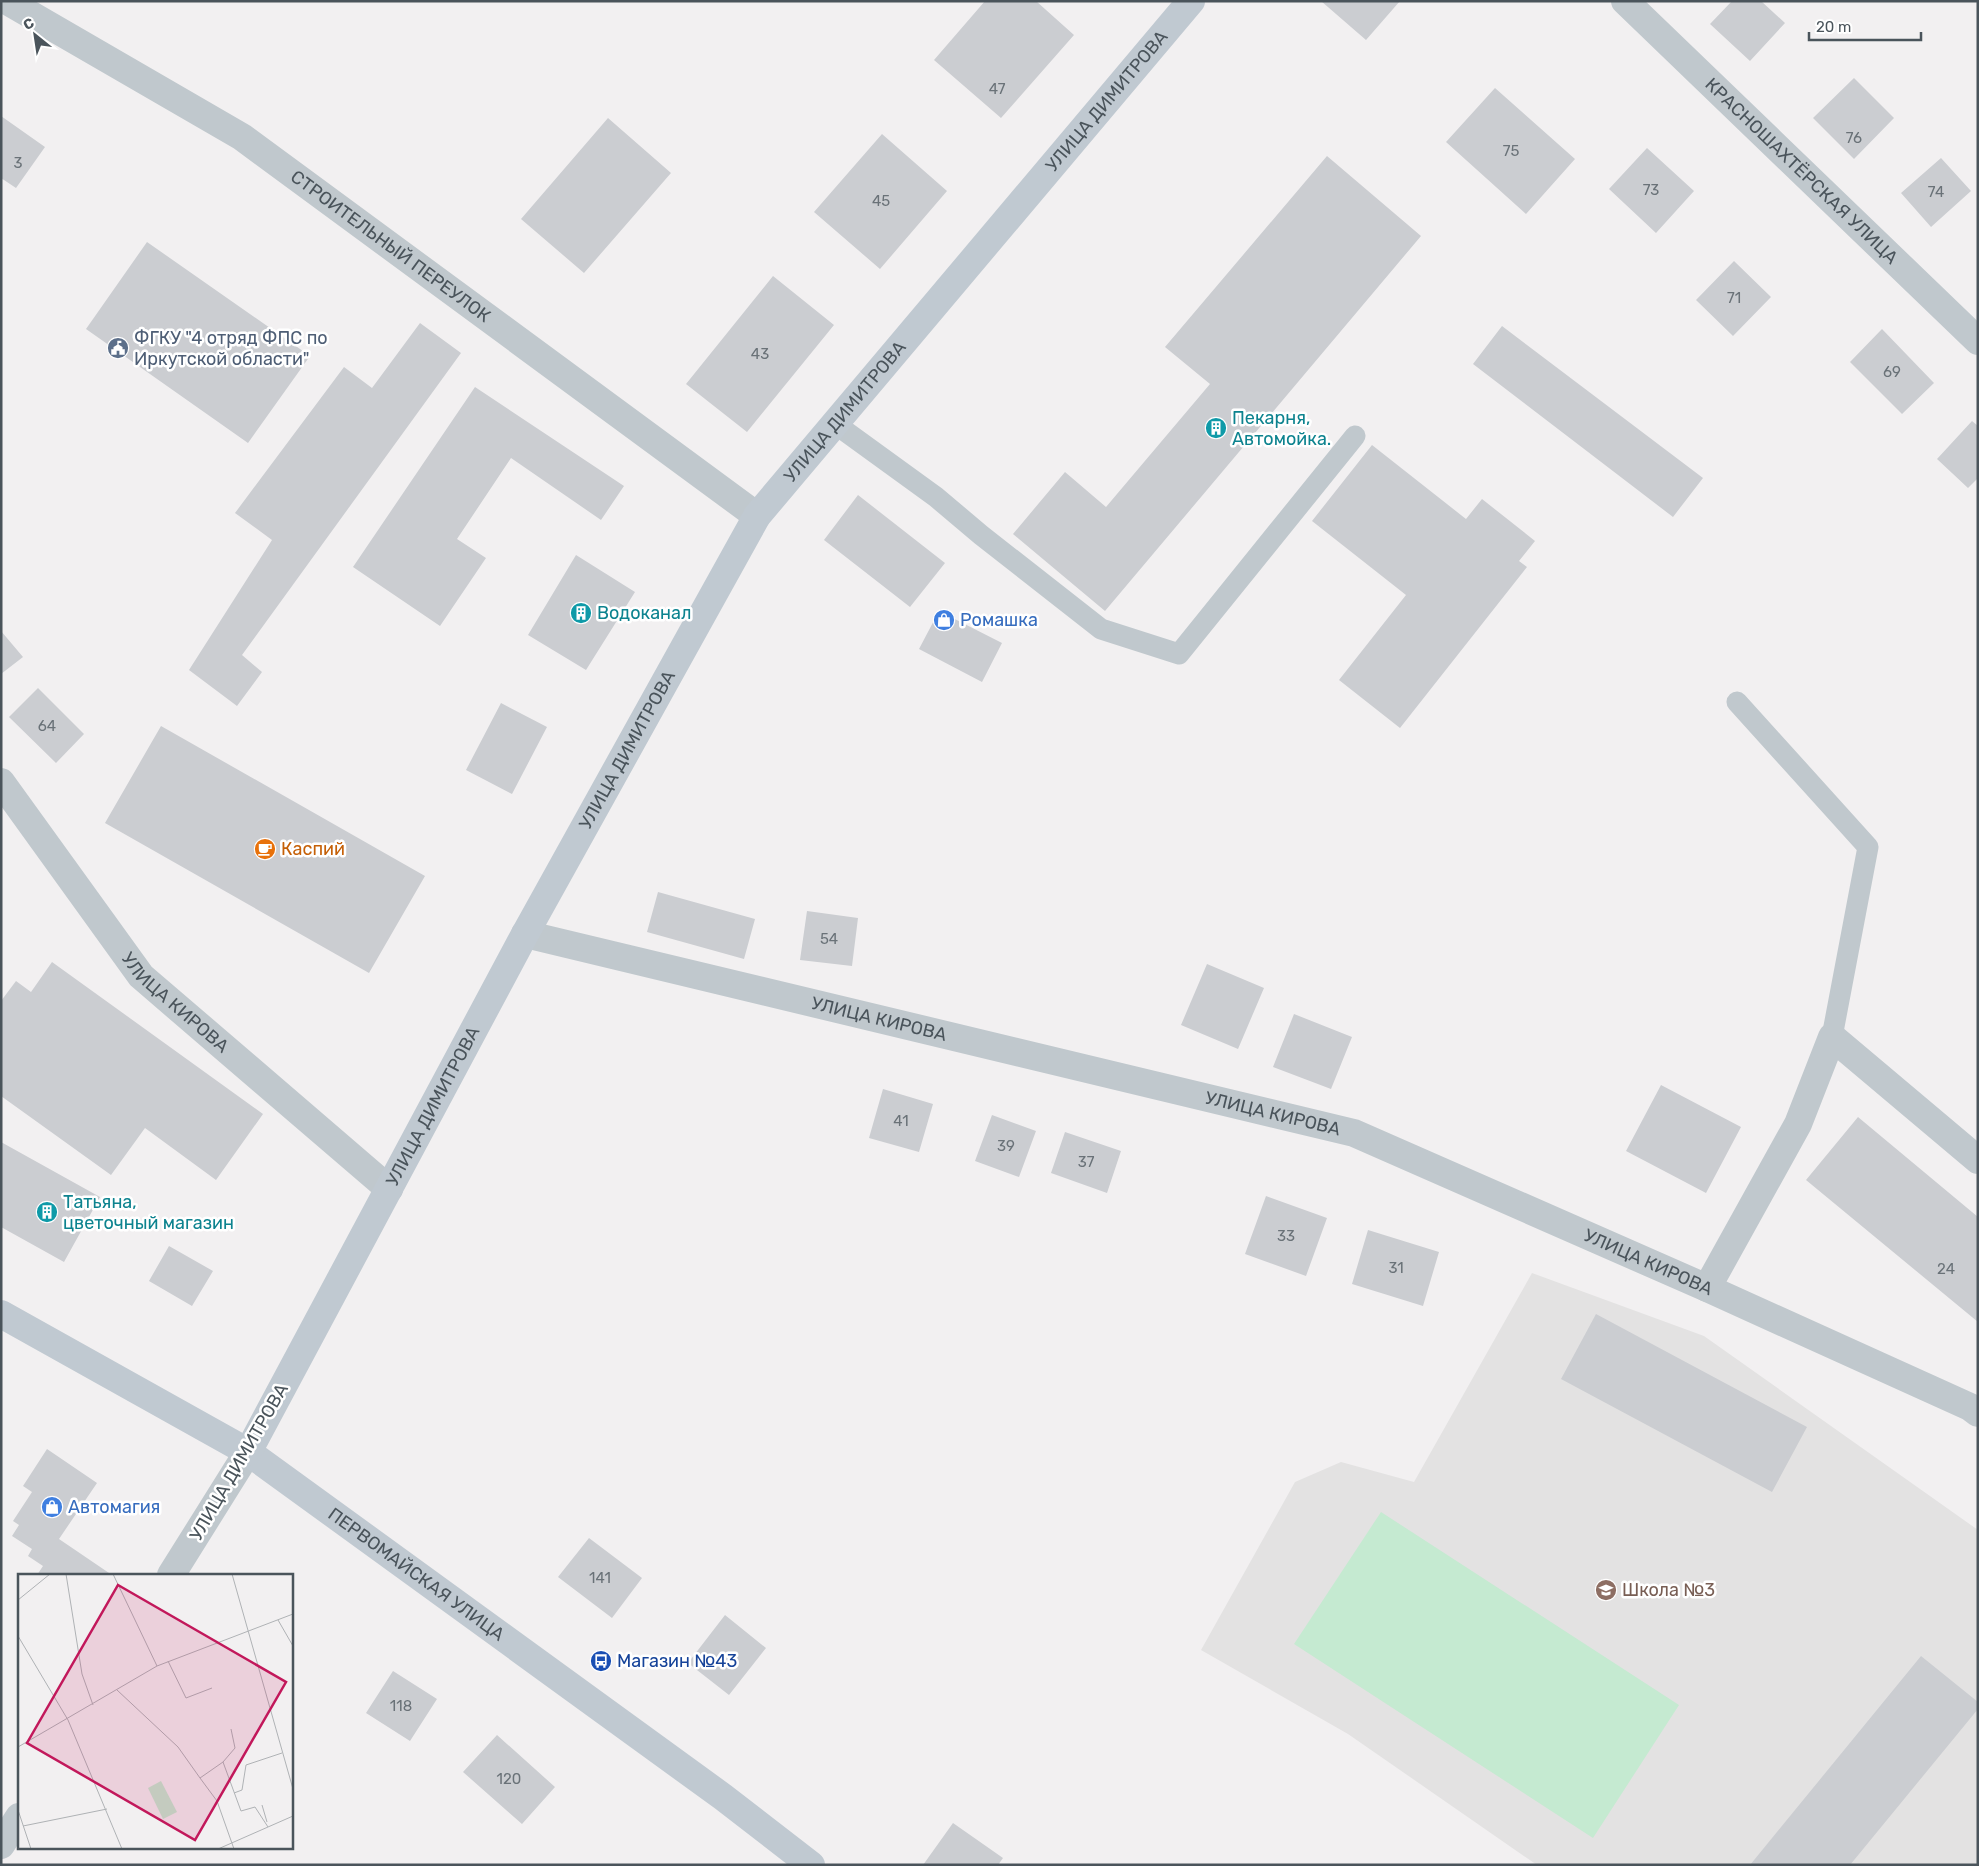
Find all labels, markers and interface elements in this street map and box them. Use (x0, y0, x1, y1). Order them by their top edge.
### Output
north arrow (10, 10, 60, 60)
scale bar (1809, 10, 1922, 42)
text: С (20, 14, 37, 34)
text: 20 m (1816, 18, 1851, 36)
street label: УЛИЦА ДИМИТРОВА (1041, 26, 1172, 176)
street label: КРАСНОШАХТЁРСКАЯ УЛИЦА (1701, 73, 1902, 269)
house number: 47 (989, 80, 1006, 98)
house number: 76 (1846, 129, 1862, 147)
house number: 75 (1503, 142, 1519, 160)
house number: 3 (13, 154, 23, 172)
street label: СТРОИТЕЛЬНЫЙ ПЕРЕУЛОК (286, 166, 495, 327)
house number: 73 (1643, 181, 1659, 199)
house number: 74 (1928, 183, 1944, 201)
house number: 45 (872, 192, 890, 210)
house number: 71 (1727, 289, 1741, 307)
place label: ФГКУ "4 отряд ФПС по Иркутской области" (134, 327, 328, 370)
public building icon: ФГКУ "4 отряд ФПС по Иркутской области" (106, 336, 130, 360)
street label: УЛИЦА ДИМИТРОВА (779, 337, 911, 487)
house number: 43 (751, 345, 769, 363)
house number: 69 (1883, 363, 1901, 381)
place label: Пекарня, Автомойка. (1232, 407, 1331, 450)
building icon: Пекарня, Автомойка. (1204, 416, 1228, 440)
building icon: Водоканал (569, 601, 593, 625)
place label: Водоканал (597, 602, 691, 624)
shop icon: Ромашка (932, 608, 956, 632)
place label: Ромашка (960, 609, 1038, 631)
street label: УЛИЦА ДИМИТРОВА (574, 667, 680, 833)
house number: 64 (38, 717, 56, 735)
cafe icon: Каспий (253, 837, 277, 861)
place label: Каспий (281, 838, 345, 860)
house number: 54 (820, 930, 838, 948)
street label: УЛИЦА КИРОВА (117, 948, 233, 1057)
street label: УЛИЦА КИРОВА (809, 992, 949, 1046)
street label: УЛИЦА ДИМИТРОВА (381, 1023, 484, 1190)
street label: УЛИЦА КИРОВА (1203, 1087, 1343, 1140)
house number: 41 (893, 1112, 909, 1130)
house number: 39 (997, 1137, 1015, 1155)
house number: 37 (1078, 1153, 1095, 1171)
place label: Татьяна, цветочный магазин (63, 1191, 234, 1234)
building icon: Татьяна, цветочный магазин (35, 1200, 59, 1224)
street label: УЛИЦА КИРОВА (1580, 1224, 1716, 1300)
house number: 33 (1277, 1227, 1295, 1245)
house number: 31 (1388, 1259, 1404, 1277)
house number: 24 (1937, 1260, 1955, 1278)
street label: УЛИЦА ДИМИТРОВА (185, 1380, 293, 1544)
shop icon: Автомагия (40, 1495, 64, 1519)
place label: Автомагия (68, 1496, 160, 1518)
street label: ПЕРВОМАЙСКАЯ УЛИЦА (324, 1503, 509, 1646)
house number: 141 (589, 1569, 611, 1587)
inset map (18, 1574, 292, 1848)
school or university icon: Школа №3 (1594, 1578, 1618, 1602)
place label: Школа №3 (1622, 1579, 1715, 1601)
bus stop icon: Магазин №43 (589, 1649, 613, 1673)
place label: Магазин №43 (617, 1650, 737, 1672)
house number: 118 (390, 1697, 412, 1715)
house number: 120 (497, 1770, 521, 1788)

